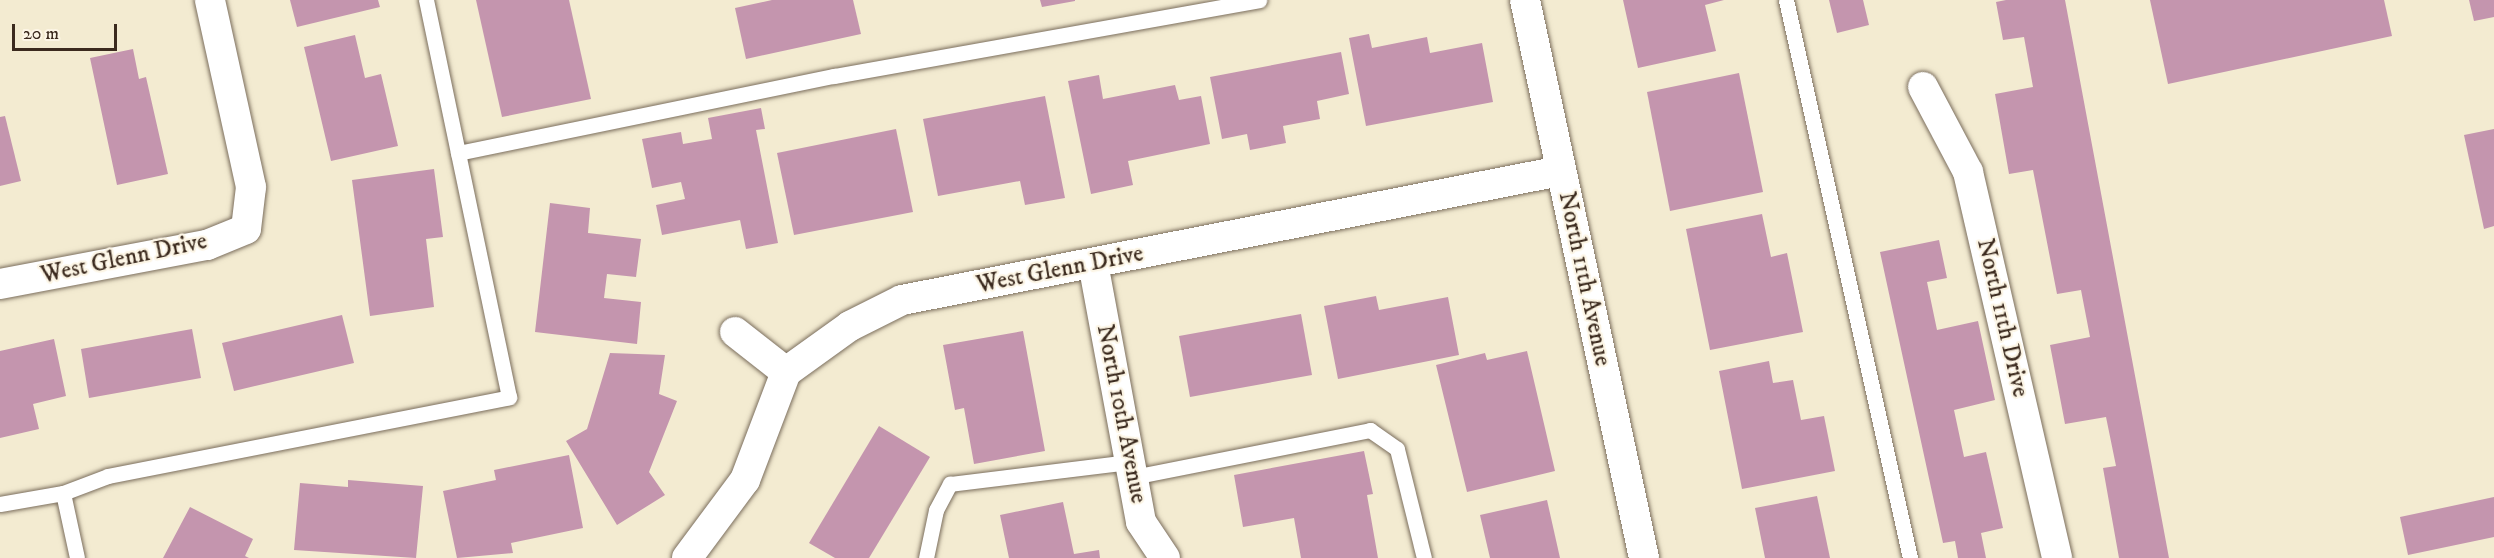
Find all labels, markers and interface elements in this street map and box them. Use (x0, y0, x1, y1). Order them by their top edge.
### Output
scale bar (15, 12, 120, 50)
text: 20 m (23, 23, 59, 45)
street label: North 11th Avenue (1551, 189, 1617, 369)
street label: West Glenn Drive (38, 227, 210, 291)
street label: North 11th Drive (1970, 236, 2034, 400)
street label: West Glenn Drive (974, 240, 1146, 300)
street label: North 10th Avenue (1090, 322, 1152, 506)

